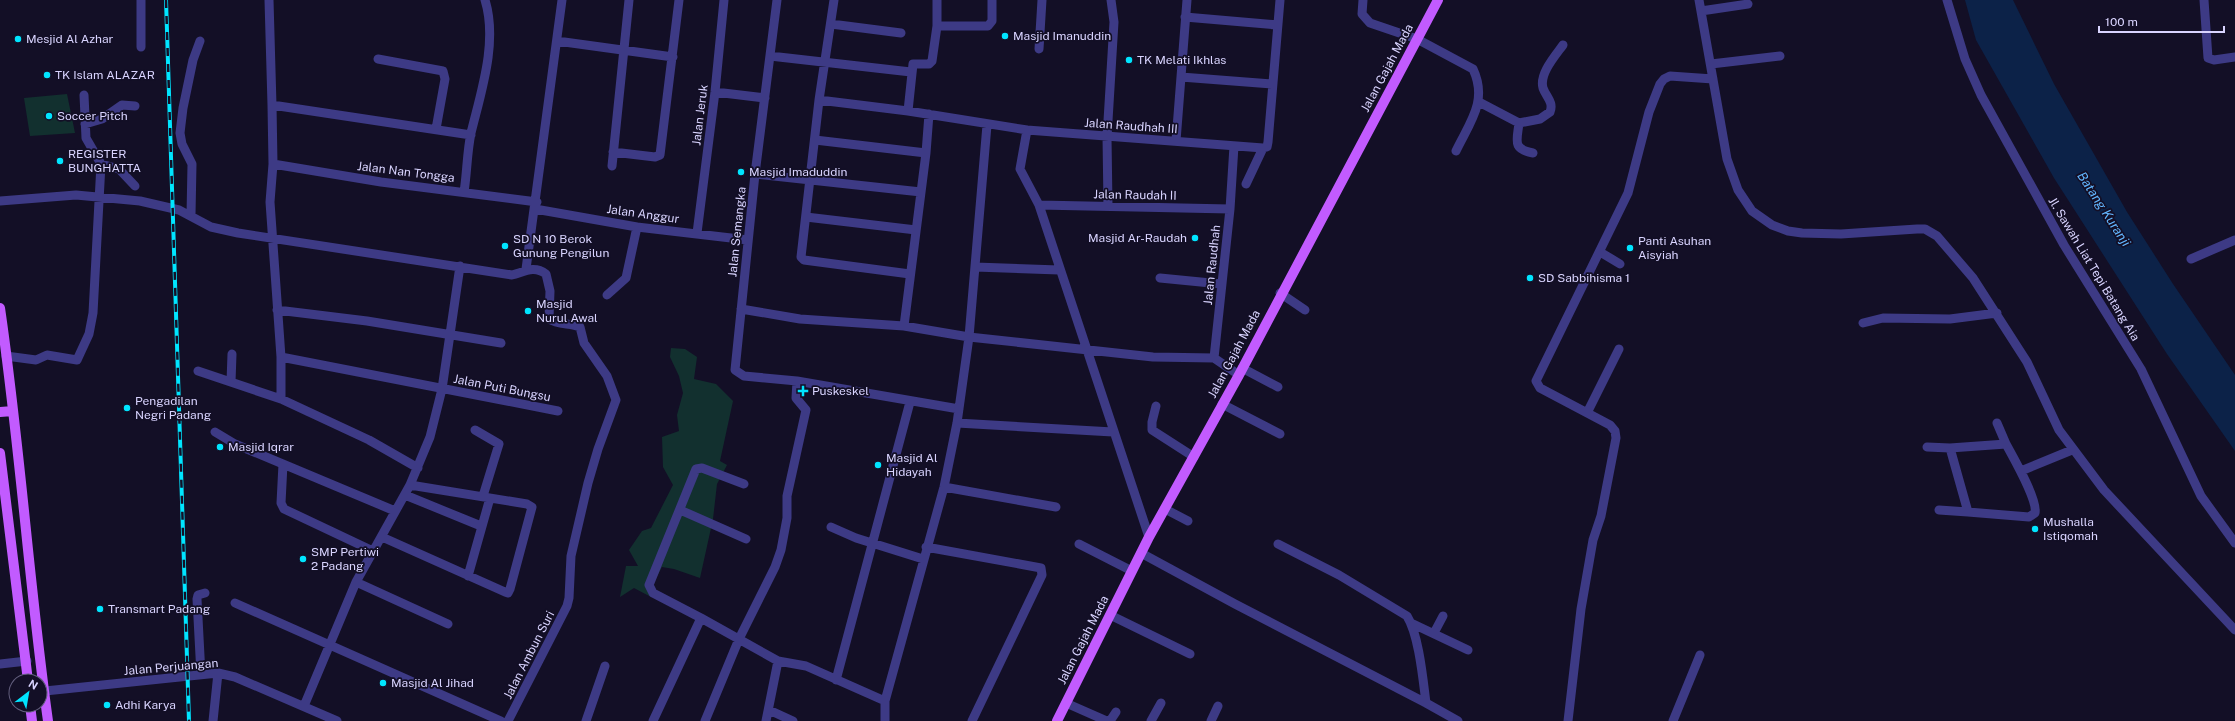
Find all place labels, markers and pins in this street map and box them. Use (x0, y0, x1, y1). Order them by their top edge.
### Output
place label: Masjid Imanuddin (1013, 29, 1111, 43)
marker: Masjid Imanuddin (1000, 31, 1010, 41)
place label: Mesjid Al Azhar (26, 32, 114, 46)
marker: Mesjid Al Azhar (13, 34, 23, 44)
place label: TK Melati Ikhlas (1137, 53, 1226, 67)
marker: TK Melati Ikhlas (1124, 55, 1134, 65)
place label: TK Islam ALAZAR (55, 68, 155, 82)
marker: TK Islam ALAZAR (42, 70, 52, 80)
place label: Soccer Pitch (57, 109, 128, 123)
marker: Soccer Pitch (44, 111, 54, 121)
place label: REGISTER BUNGHATTA (68, 147, 141, 175)
marker: REGISTER BUNGHATTA (55, 156, 65, 166)
place label: Masjid Imaduddin (749, 165, 847, 179)
marker: Masjid Imaduddin (736, 167, 746, 177)
place label: Masjid Ar-Raudah (1088, 231, 1187, 245)
place label: SD N 10 Berok Gunung Pengilun (513, 232, 609, 260)
marker: Masjid Ar-Raudah (1190, 233, 1200, 243)
place label: Panti Asuhan Aisyiah (1638, 234, 1711, 262)
marker: SD N 10 Berok Gunung Pengilun (500, 241, 510, 251)
marker: Panti Asuhan Aisyiah (1625, 243, 1635, 253)
place label: SD Sabbihisma 1 (1538, 271, 1630, 285)
marker: SD Sabbihisma 1 (1525, 273, 1535, 283)
place label: Masjid Nurul Awal (536, 297, 598, 325)
marker: Masjid Nurul Awal (523, 306, 533, 316)
place label: Puskeskel (812, 384, 869, 398)
marker: Puskeskel (797, 385, 809, 397)
place label: Pengadilan Negri Padang (135, 394, 211, 422)
marker: Pengadilan Negri Padang (122, 403, 132, 413)
place label: Masjid Iqrar (228, 440, 294, 454)
marker: Masjid Iqrar (215, 442, 225, 452)
place label: Masjid Al Hidayah (886, 451, 938, 479)
marker: Masjid Al Hidayah (873, 460, 883, 470)
place label: Mushalla Istiqomah (2043, 515, 2098, 543)
marker: Mushalla Istiqomah (2030, 524, 2040, 534)
place label: SMP Pertiwi 2 Padang (311, 545, 379, 573)
marker: SMP Pertiwi 2 Padang (298, 554, 308, 564)
place label: Transmart Padang (108, 602, 210, 616)
marker: Transmart Padang (95, 604, 105, 614)
place label: Masjid Al Jihad (391, 676, 474, 690)
marker: Masjid Al Jihad (378, 678, 388, 688)
place label: Adhi Karya (115, 698, 176, 712)
marker: Adhi Karya (102, 700, 112, 710)

